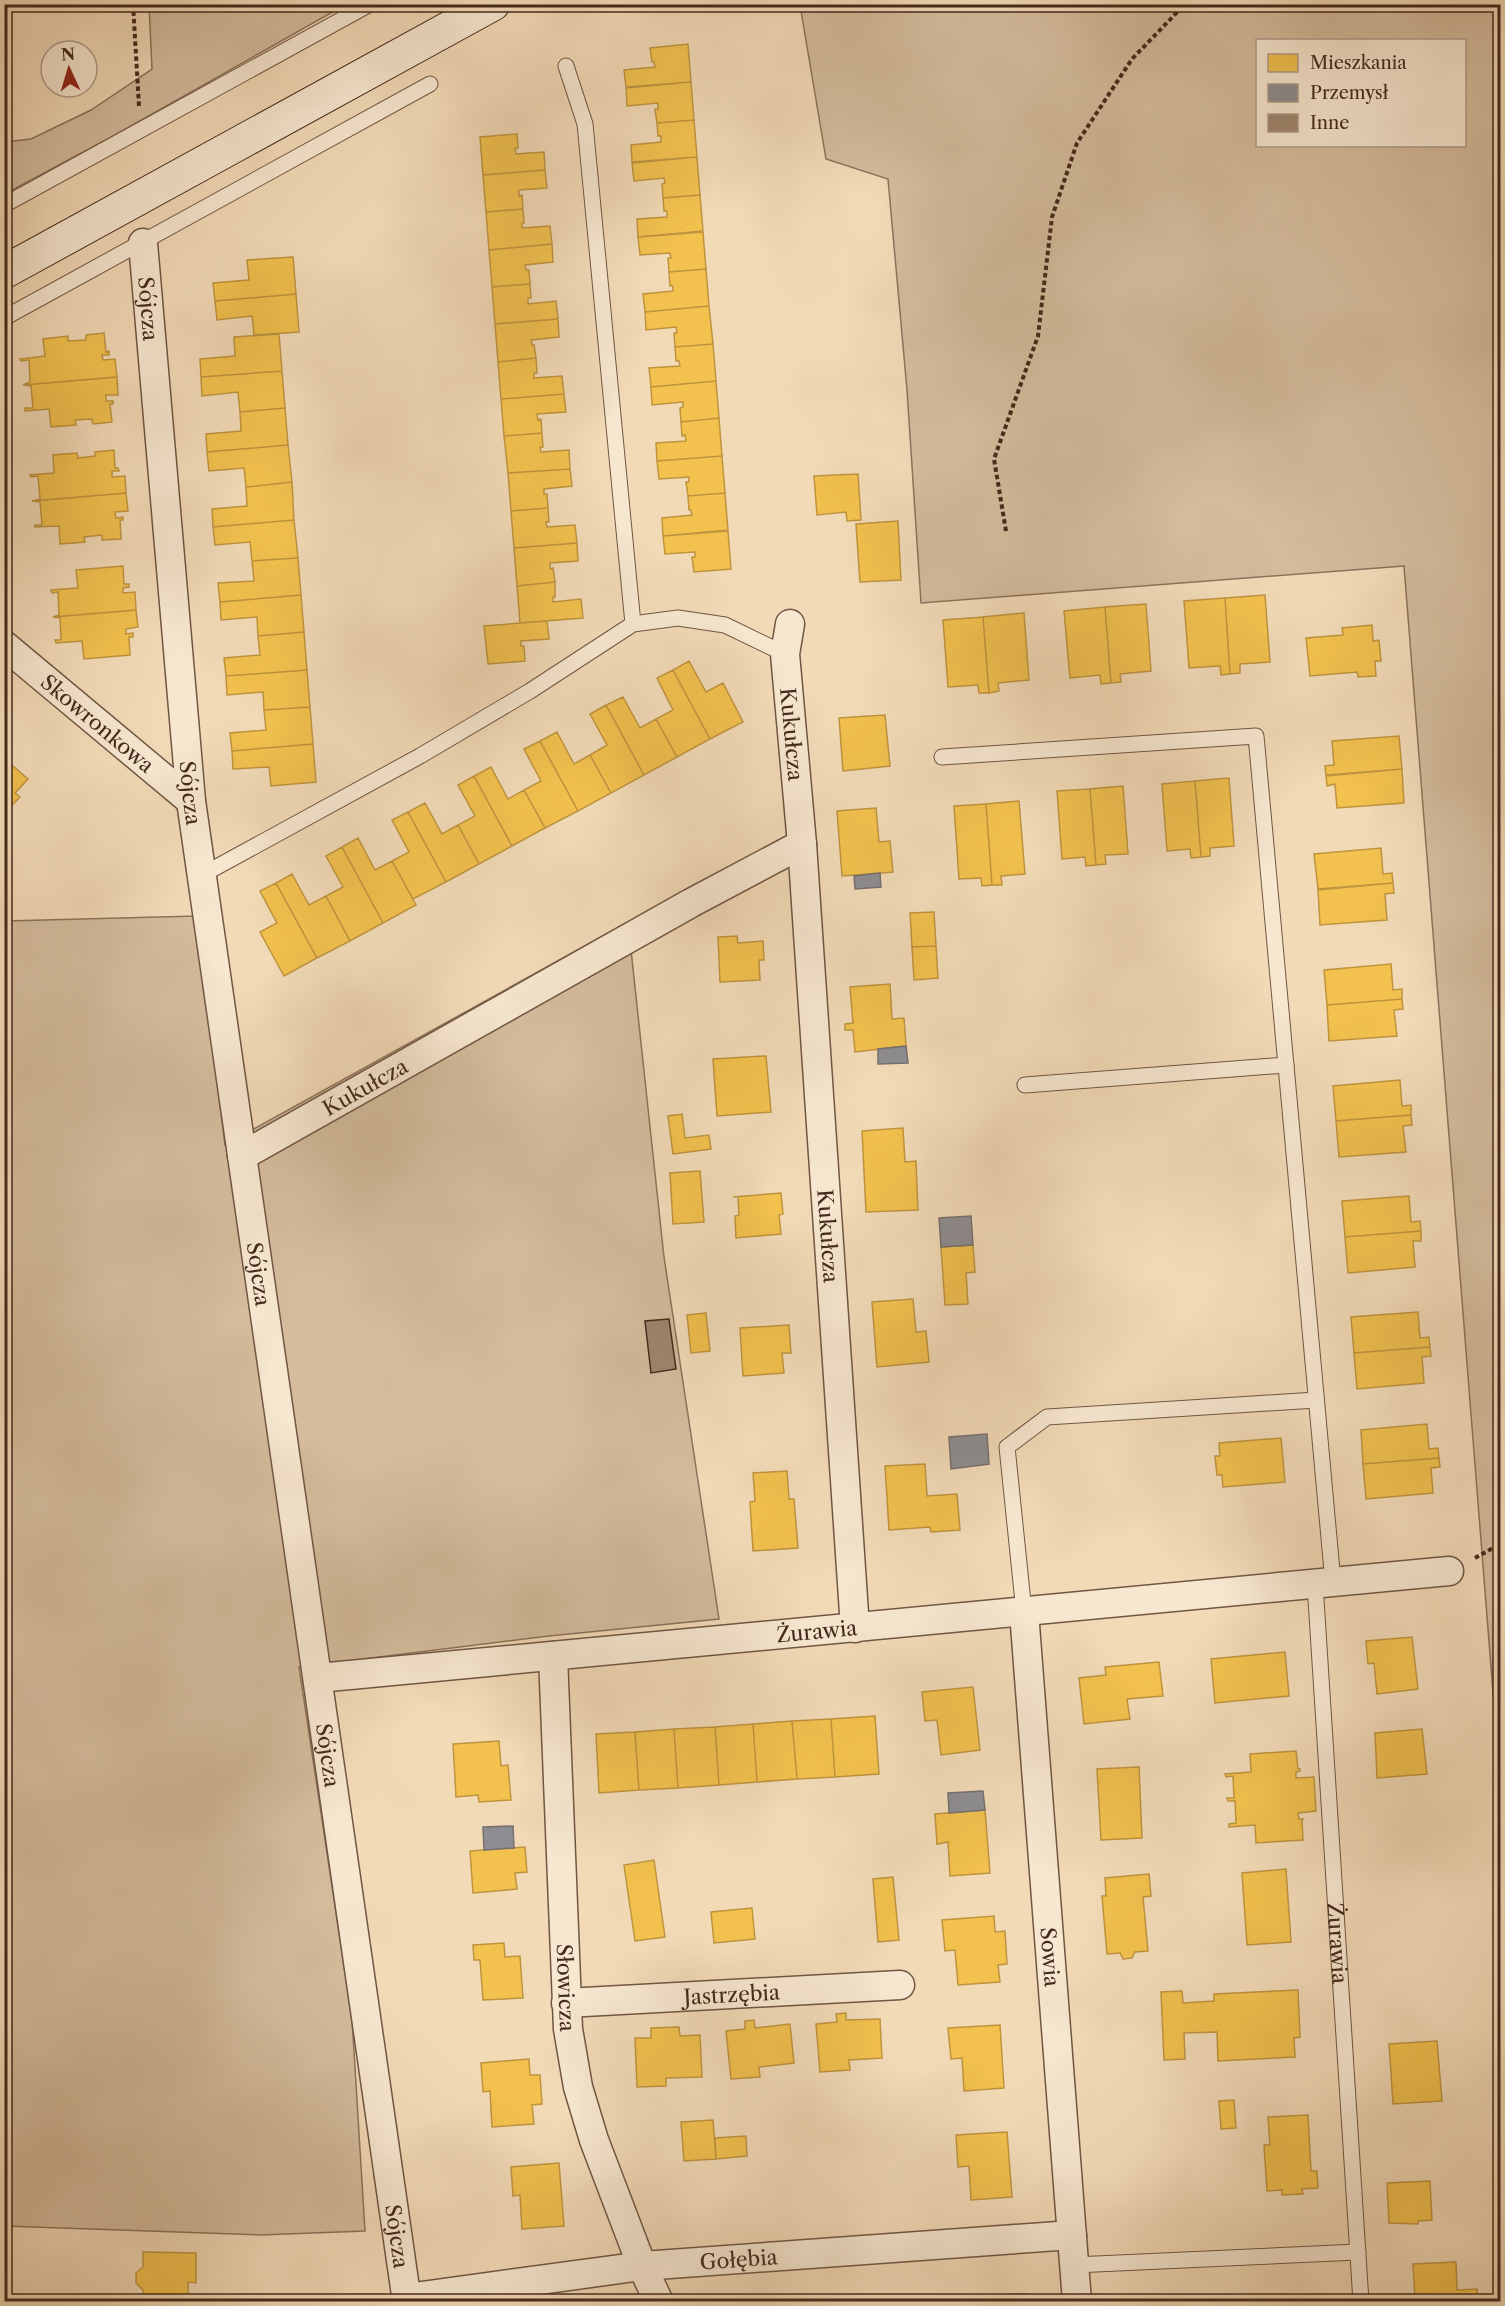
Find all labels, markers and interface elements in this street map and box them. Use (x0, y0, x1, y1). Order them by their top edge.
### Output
north arrow (39, 39, 99, 99)
legend (1256, 39, 1466, 147)
text: N (60, 44, 76, 64)
text: Mieszkania (1310, 52, 1407, 74)
text: Przemysł (1310, 82, 1389, 104)
text: Inne (1310, 112, 1349, 134)
street label: Sójcza (133, 276, 164, 343)
street label: Skowronkowa (36, 669, 160, 778)
street label: Kukułcza (776, 687, 809, 783)
street label: Sójcza (175, 760, 207, 828)
street label: Kukułcza (318, 1052, 413, 1121)
street label: Kukułcza (813, 1188, 844, 1284)
street label: Sójcza (242, 1240, 276, 1309)
street label: Żurawia (775, 1614, 859, 1647)
street label: Sójcza (311, 1721, 345, 1790)
street label: Żurawia (1323, 1902, 1353, 1985)
street label: Sowia (1036, 1926, 1065, 1989)
street label: Słowicza (552, 1943, 581, 2033)
street label: Jastrzębia (680, 1979, 781, 2009)
street label: Sójcza (381, 2203, 415, 2271)
street label: Gołębia (699, 2244, 779, 2274)

